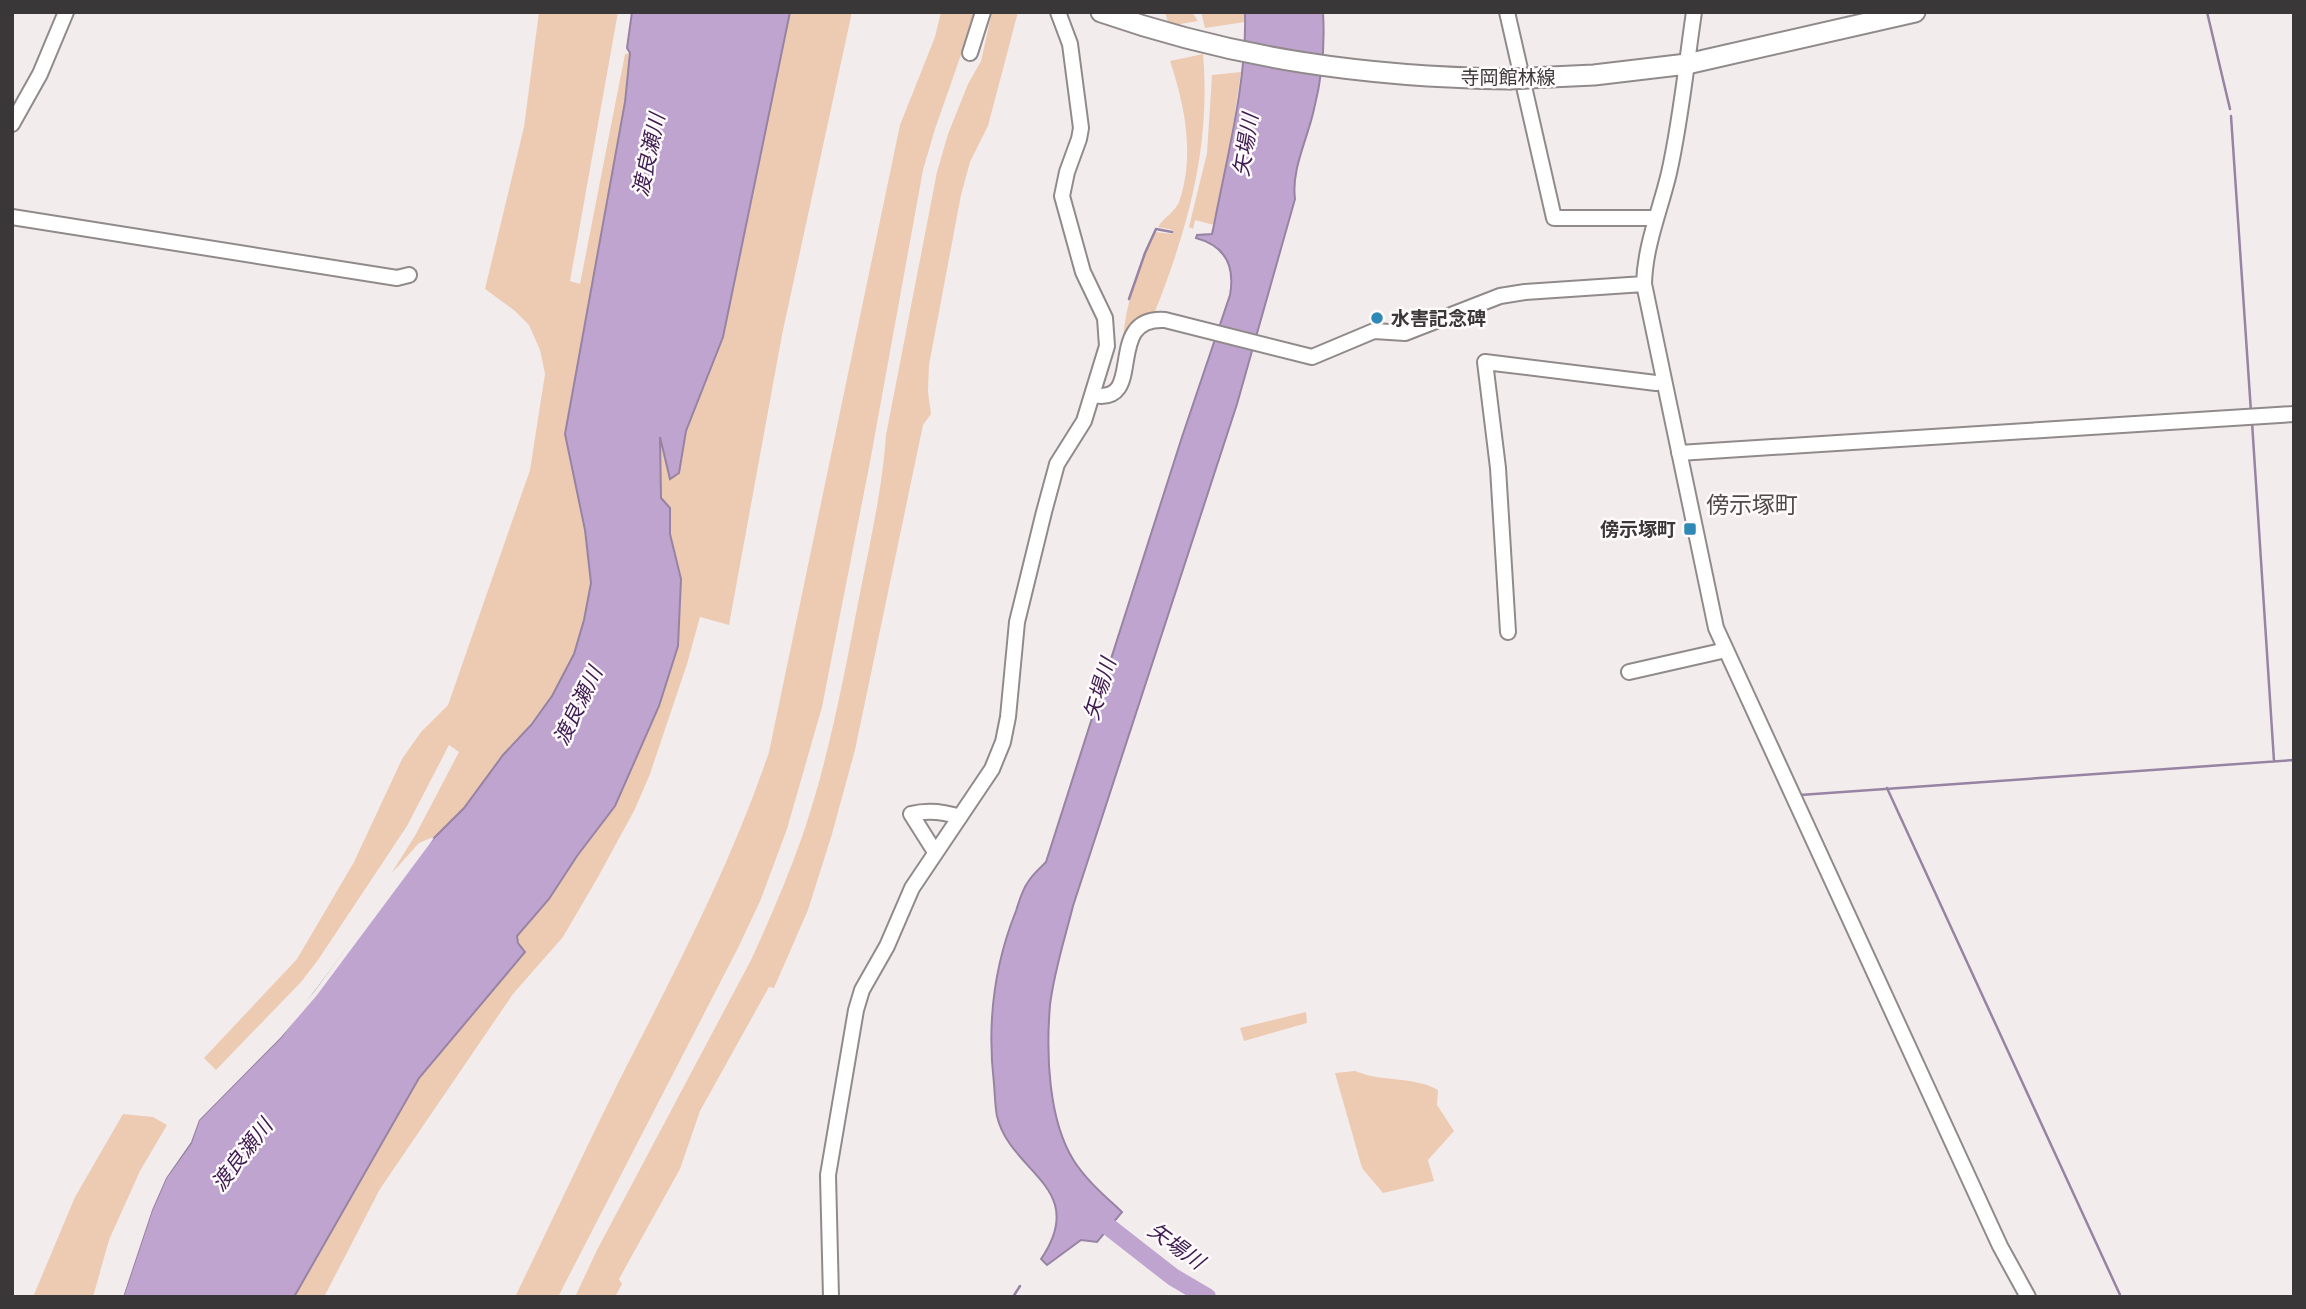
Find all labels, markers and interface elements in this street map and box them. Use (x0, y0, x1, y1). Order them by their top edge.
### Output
street label: 寺岡館林線 (1460, 66, 1556, 89)
water label: 渡良瀬川 (629, 109, 670, 199)
water label: 矢場川 (1229, 110, 1263, 178)
place label: 水害記念碑 (1391, 307, 1486, 330)
marker: 水害記念碑 (1369, 310, 1385, 326)
district label: 傍示塚町 (1706, 492, 1798, 519)
place label: 傍示塚町 (1600, 518, 1676, 541)
marker: 傍示塚町 (1682, 521, 1698, 537)
water label: 矢場川 (1079, 653, 1121, 723)
water label: 渡良瀬川 (549, 661, 608, 749)
water label: 渡良瀬川 (207, 1113, 279, 1195)
water label: 矢場川 (1143, 1218, 1210, 1275)

